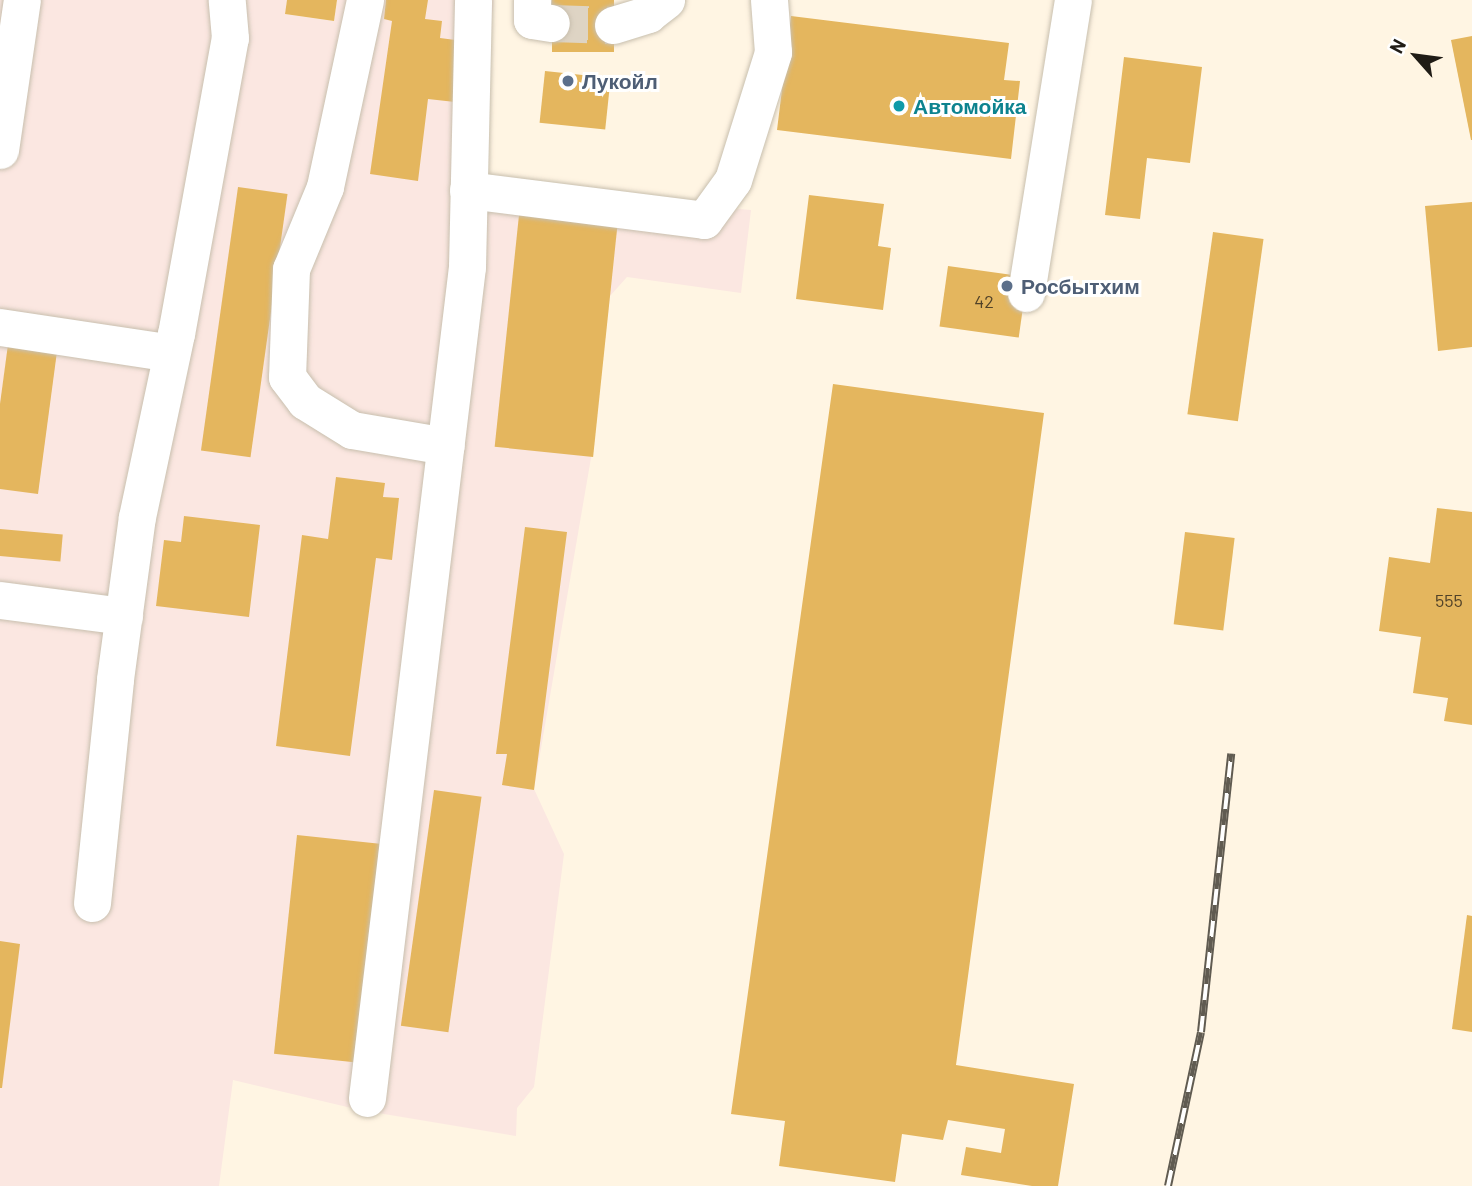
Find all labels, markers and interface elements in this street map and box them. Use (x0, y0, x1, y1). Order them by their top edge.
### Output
north arrow (1381, 21, 1451, 91)
text: N (1384, 35, 1410, 57)
place label: Лукойл (582, 68, 658, 94)
marker: Лукойл (560, 73, 576, 89)
place label: Автомойка (913, 93, 1027, 119)
marker: Автомойка (891, 98, 907, 114)
place label: Росбытхим (1021, 273, 1140, 299)
marker: Росбытхим (999, 278, 1015, 294)
house number: 42 (974, 290, 994, 312)
house number: 555 (1435, 589, 1463, 611)

